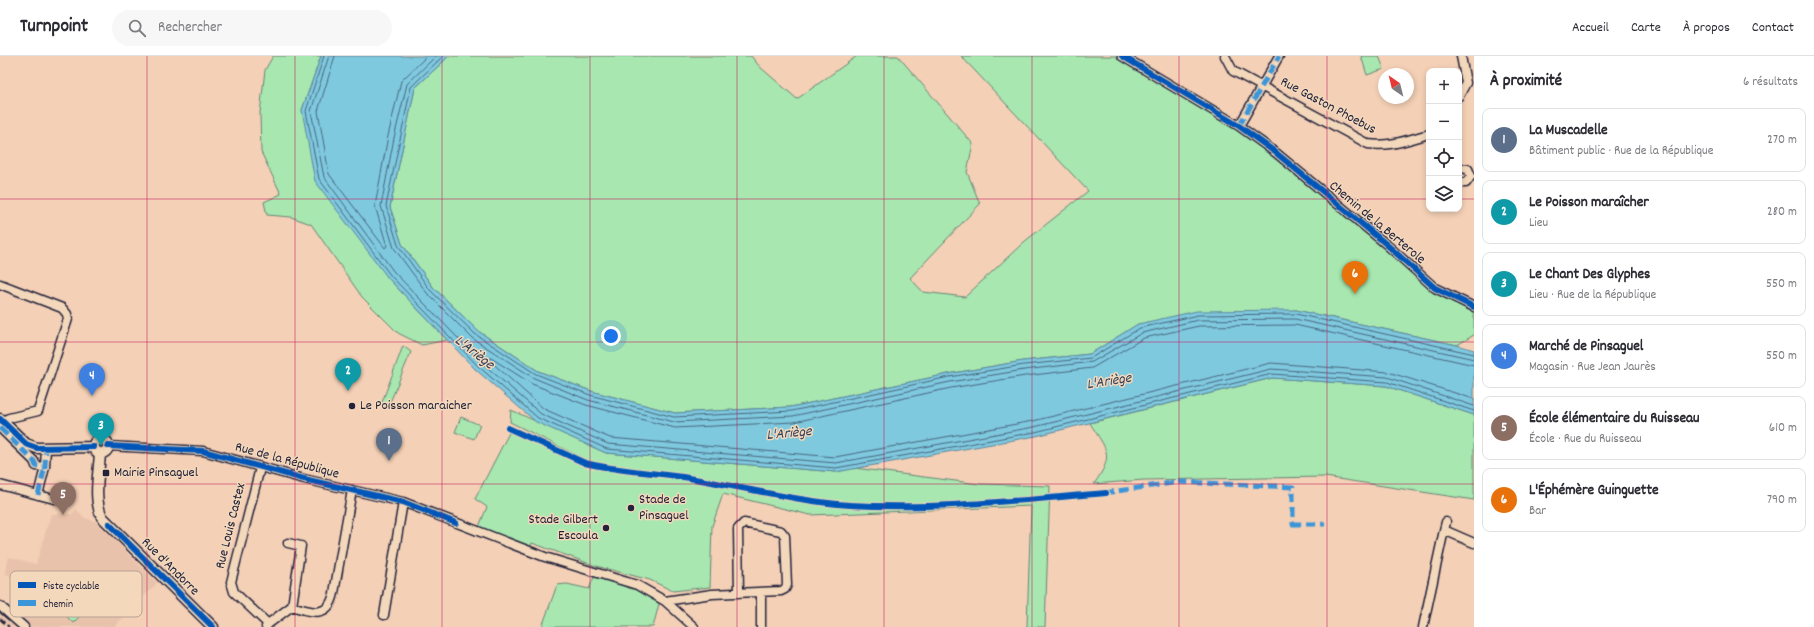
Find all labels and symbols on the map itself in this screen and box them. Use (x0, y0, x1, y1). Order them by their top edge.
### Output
north arrow (1378, 68, 1414, 104)
street label: Rue Gaston Phoebus (1277, 72, 1380, 140)
street label: Chemin de la Berterole (1324, 177, 1430, 269)
pin: 6 (1342, 261, 1368, 294)
your location (601, 326, 621, 346)
water label: L'Ariège (449, 330, 500, 376)
pin: 2 (335, 358, 361, 391)
pin: 4 (79, 363, 105, 396)
water label: L'Ariège (1085, 367, 1134, 396)
place label: Le Poisson maraicher (360, 396, 473, 416)
marker: Le Poisson maraicher (347, 401, 357, 411)
pin: 3 (88, 413, 114, 446)
water label: L'Ariège (766, 421, 814, 447)
pin: 1 (376, 428, 402, 461)
street label: Rue de la République (233, 437, 341, 485)
place label: Mairie Pinsaguel (114, 463, 199, 483)
marker: Mairie Pinsaguel (101, 468, 111, 478)
street label: Rue Louis Castex (211, 481, 251, 571)
pin: 5 (50, 482, 76, 515)
place label: Stade de Pinsaguel (639, 490, 689, 526)
marker: Stade de Pinsaguel (626, 503, 636, 513)
place label: Stade Gilbert Escoula (529, 510, 598, 546)
marker: Stade Gilbert Escoula (601, 523, 611, 533)
street label: Rue d'Andorre (136, 533, 204, 601)
legend (10, 571, 142, 617)
text: Piste cyclable (43, 579, 100, 595)
text: Chemin (43, 597, 73, 613)

